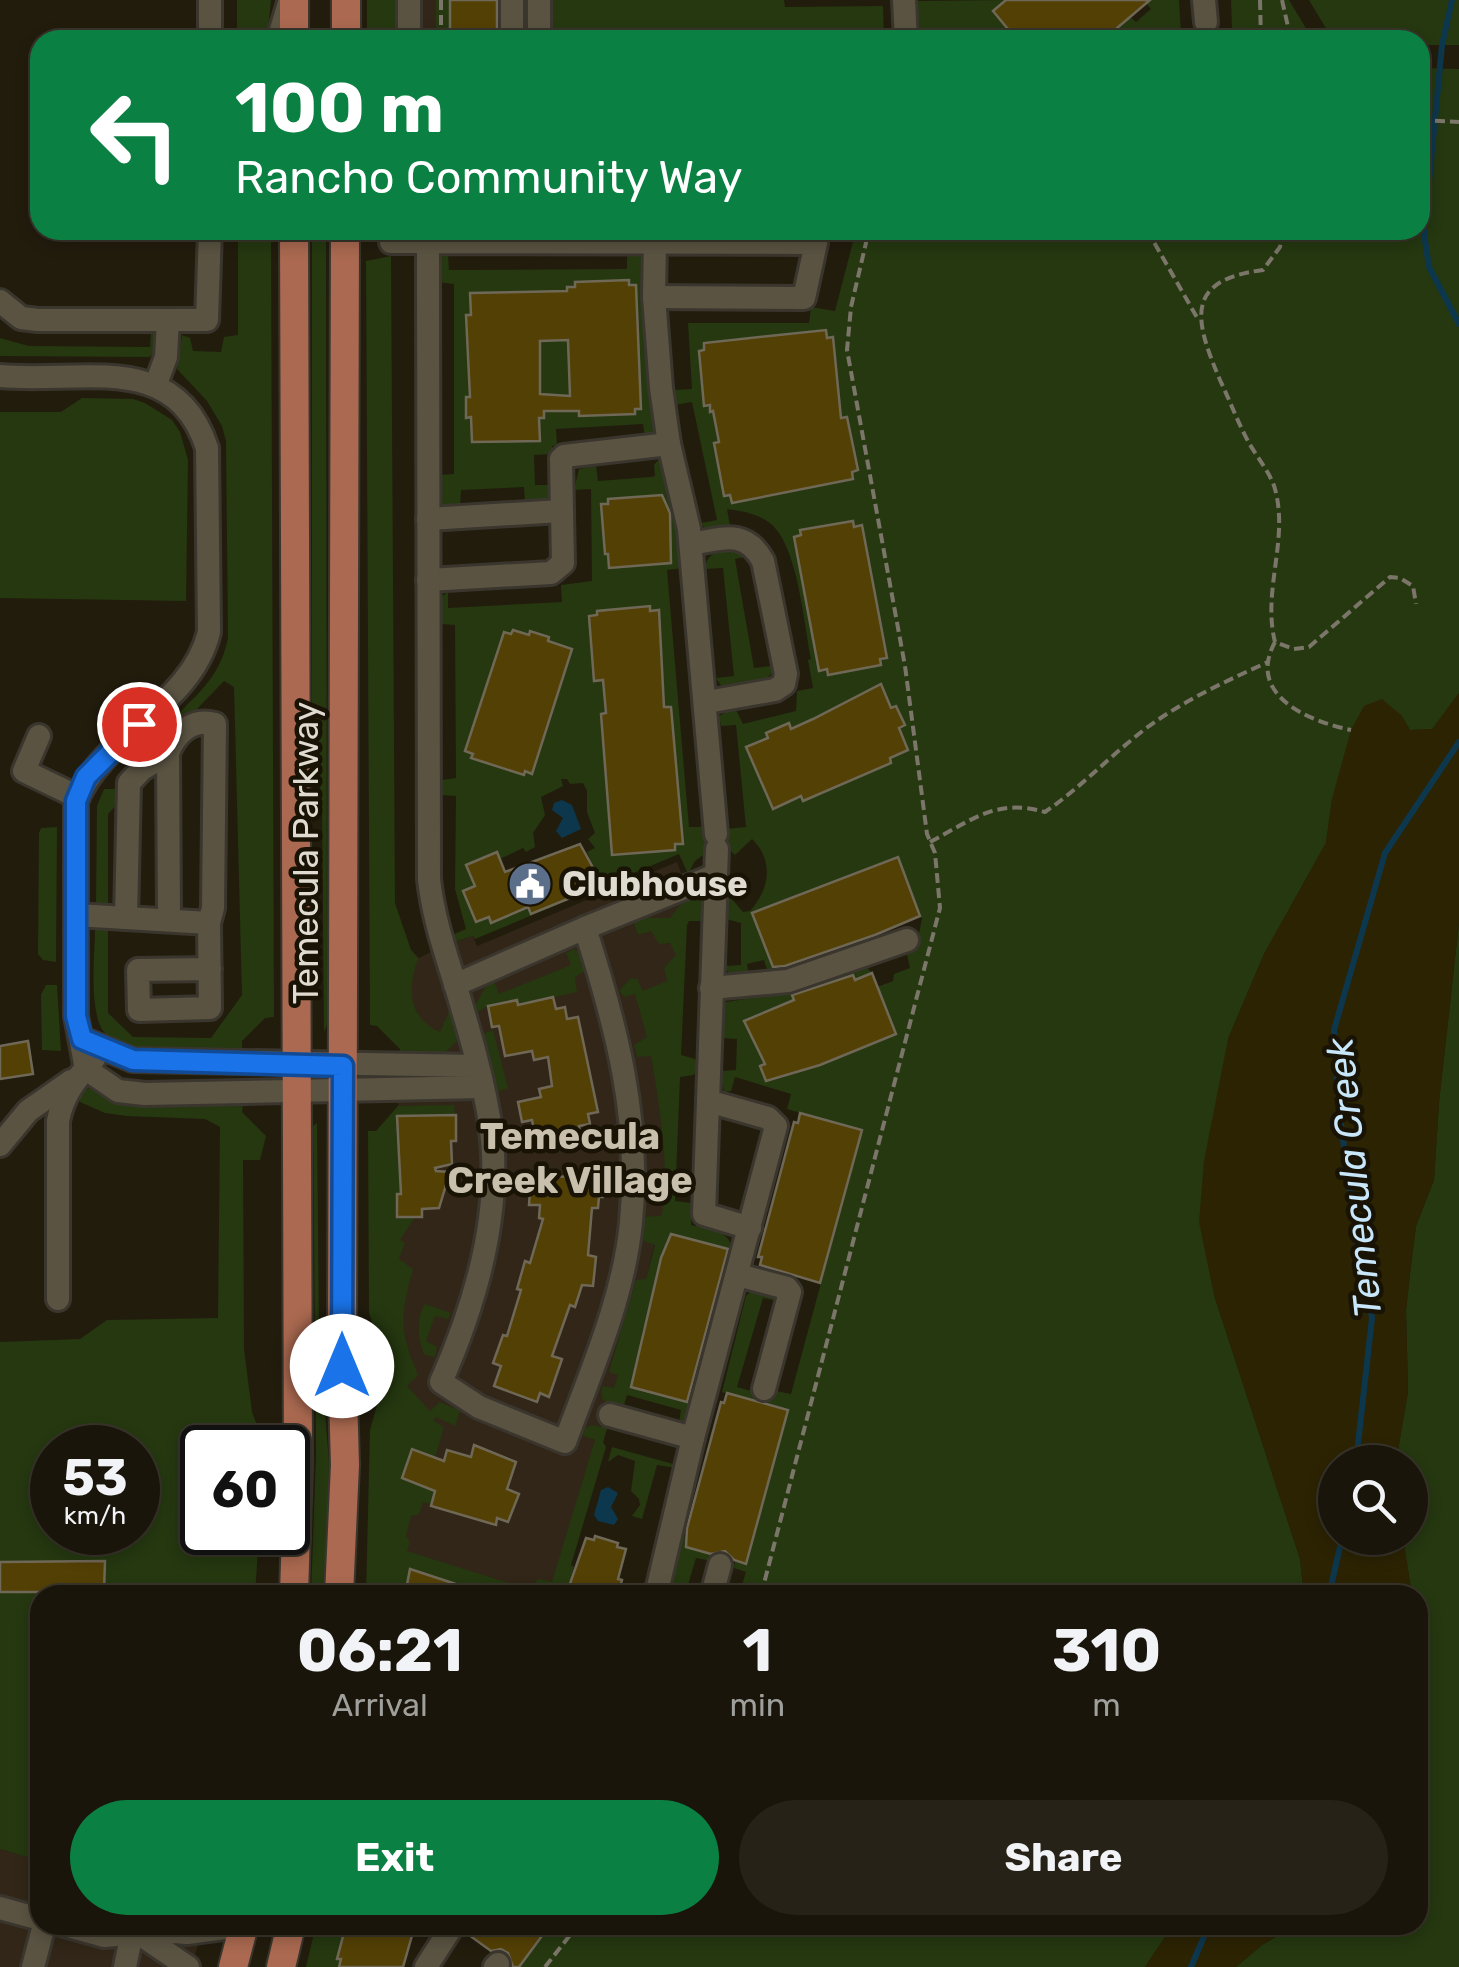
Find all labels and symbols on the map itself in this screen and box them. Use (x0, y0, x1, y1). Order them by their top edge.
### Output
pin (97, 682, 182, 767)
street label: Temecula Parkway (285, 702, 327, 1004)
public building icon: Clubhouse (507, 861, 553, 907)
place label: Clubhouse (562, 863, 748, 905)
water label: Temecula Creek (1316, 1035, 1392, 1320)
district label: Temecula Creek Village (447, 1113, 693, 1203)
position arrow (290, 1314, 394, 1418)
speed limit sign: 60 (180, 1425, 310, 1555)

